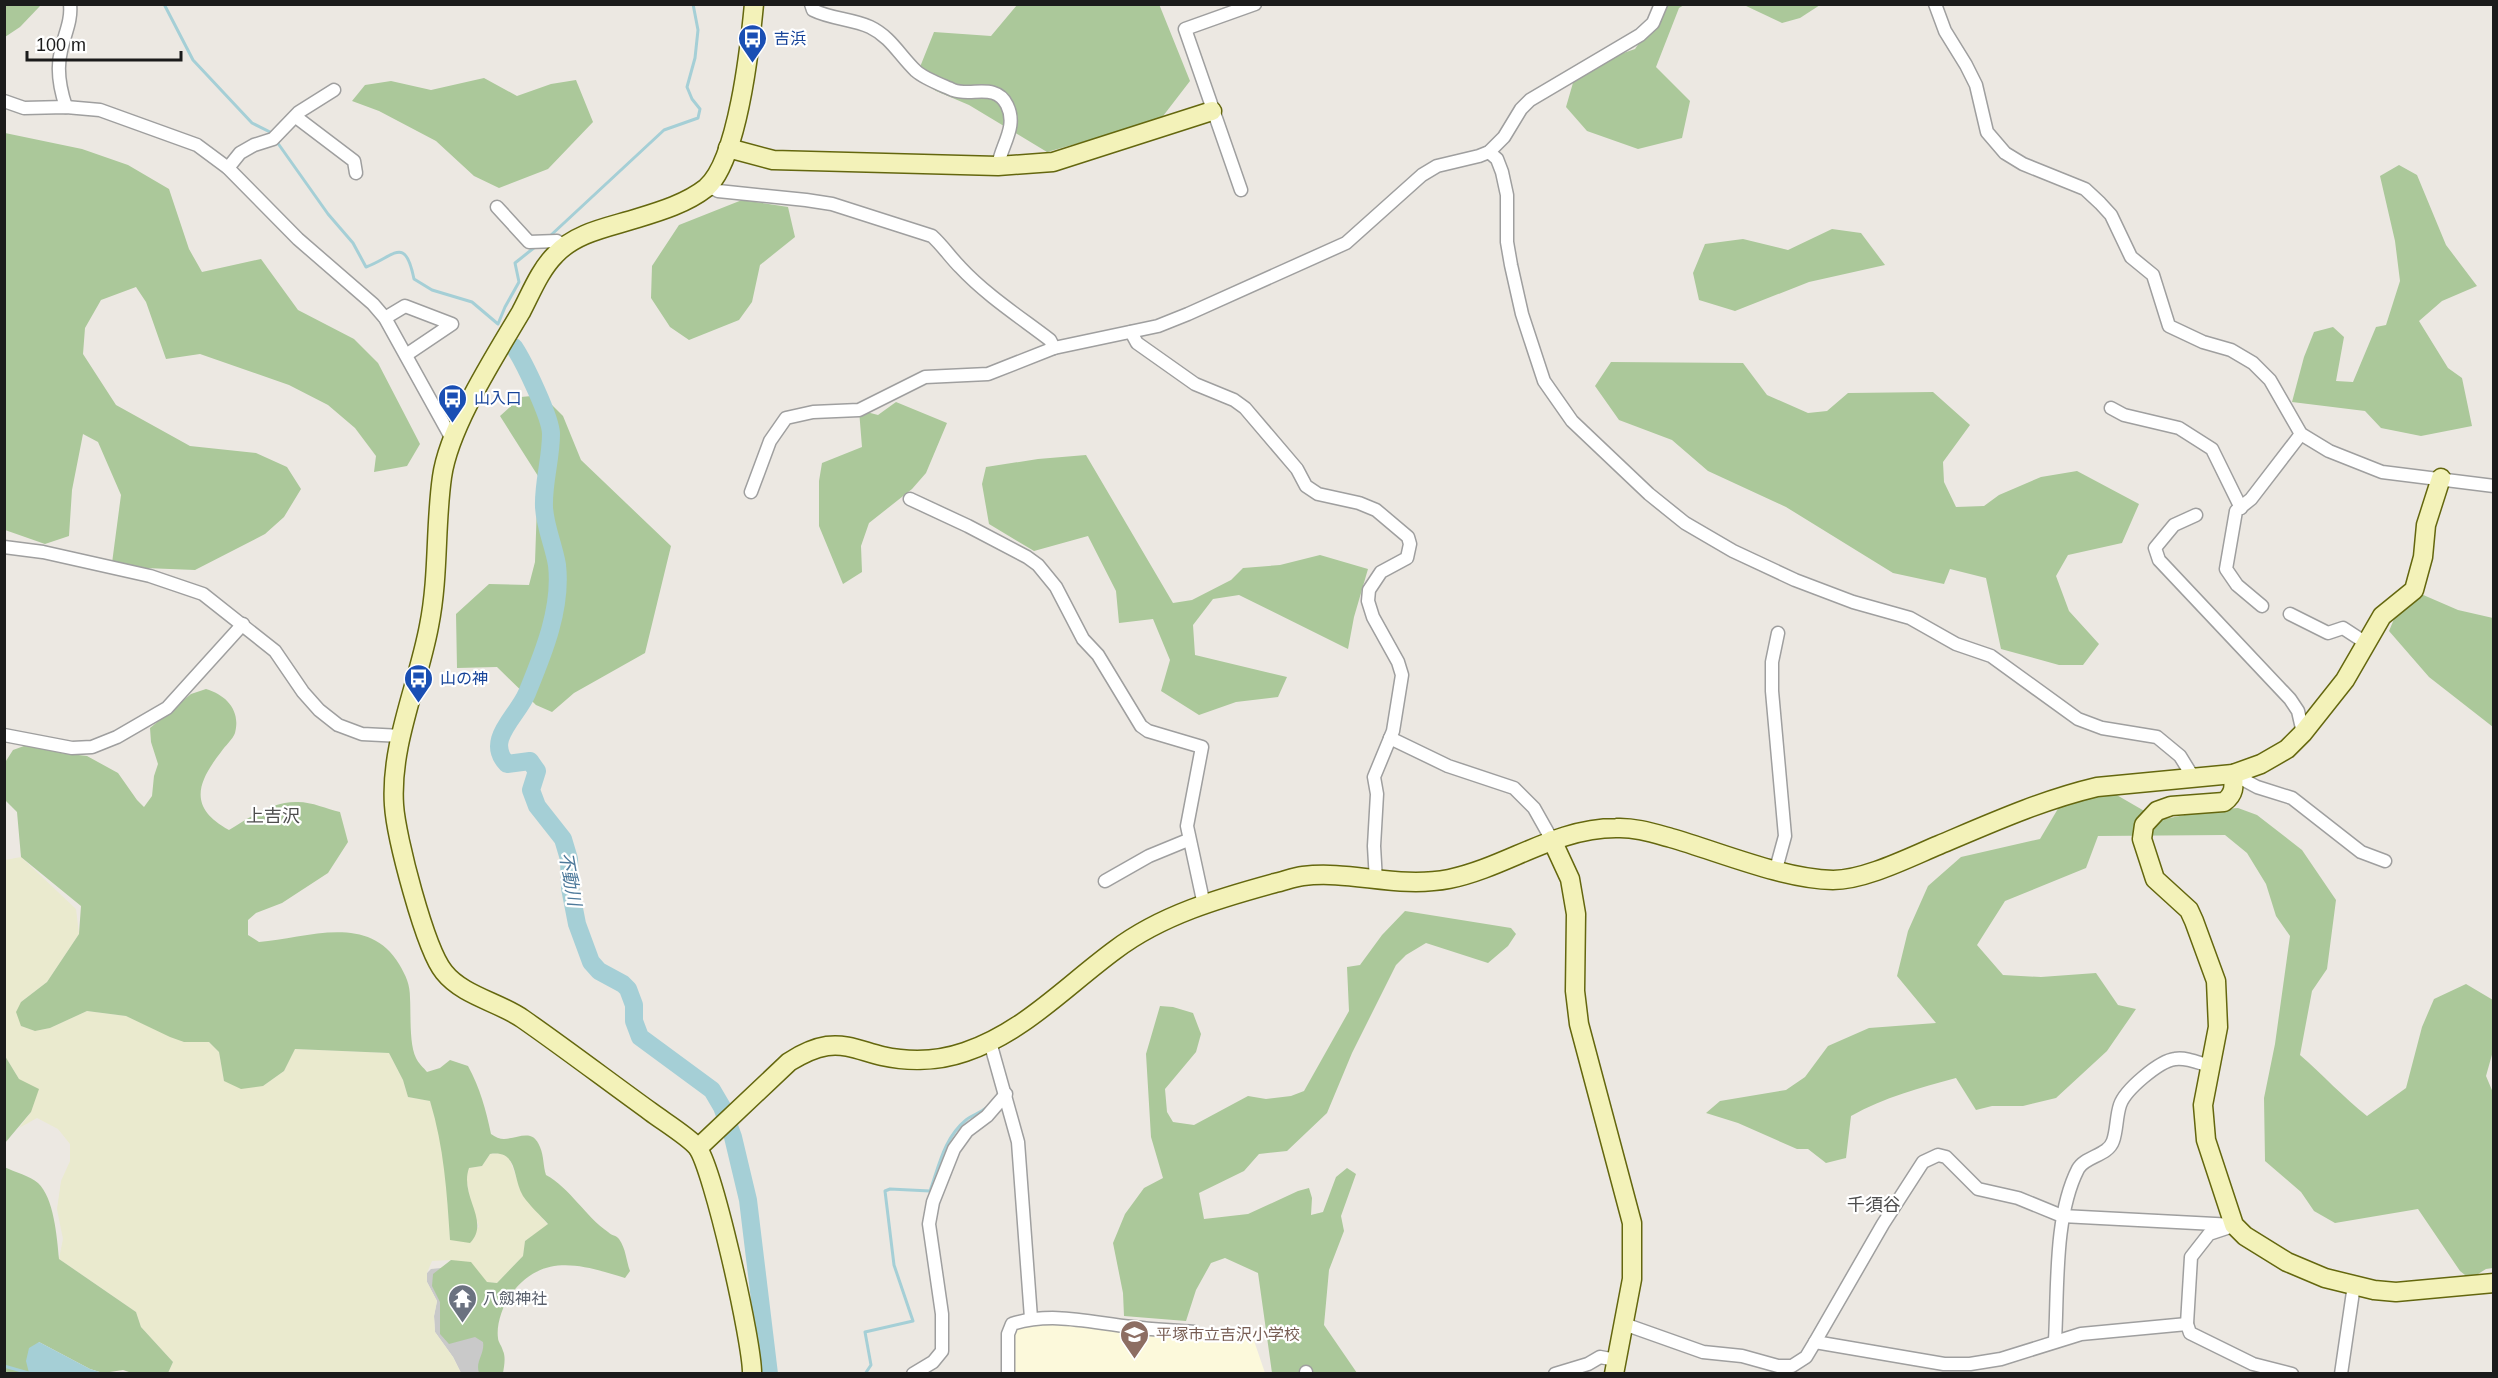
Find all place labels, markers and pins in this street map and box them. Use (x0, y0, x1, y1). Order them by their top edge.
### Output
bus stop icon: 吉浜 (737, 22, 769, 64)
place label: 吉浜 (774, 30, 806, 47)
bus stop icon: 山入口 (437, 382, 469, 424)
place label: 山入口 (474, 390, 522, 407)
bus stop icon: 山の神 (403, 662, 435, 704)
place label: 山の神 (440, 670, 488, 687)
temple icon: 八劔神社 (446, 1282, 478, 1324)
place label: 八劔神社 (483, 1290, 547, 1307)
school or university icon: 平塚市立吉沢小学校 (1119, 1318, 1151, 1360)
place label: 平塚市立吉沢小学校 (1156, 1326, 1300, 1343)

